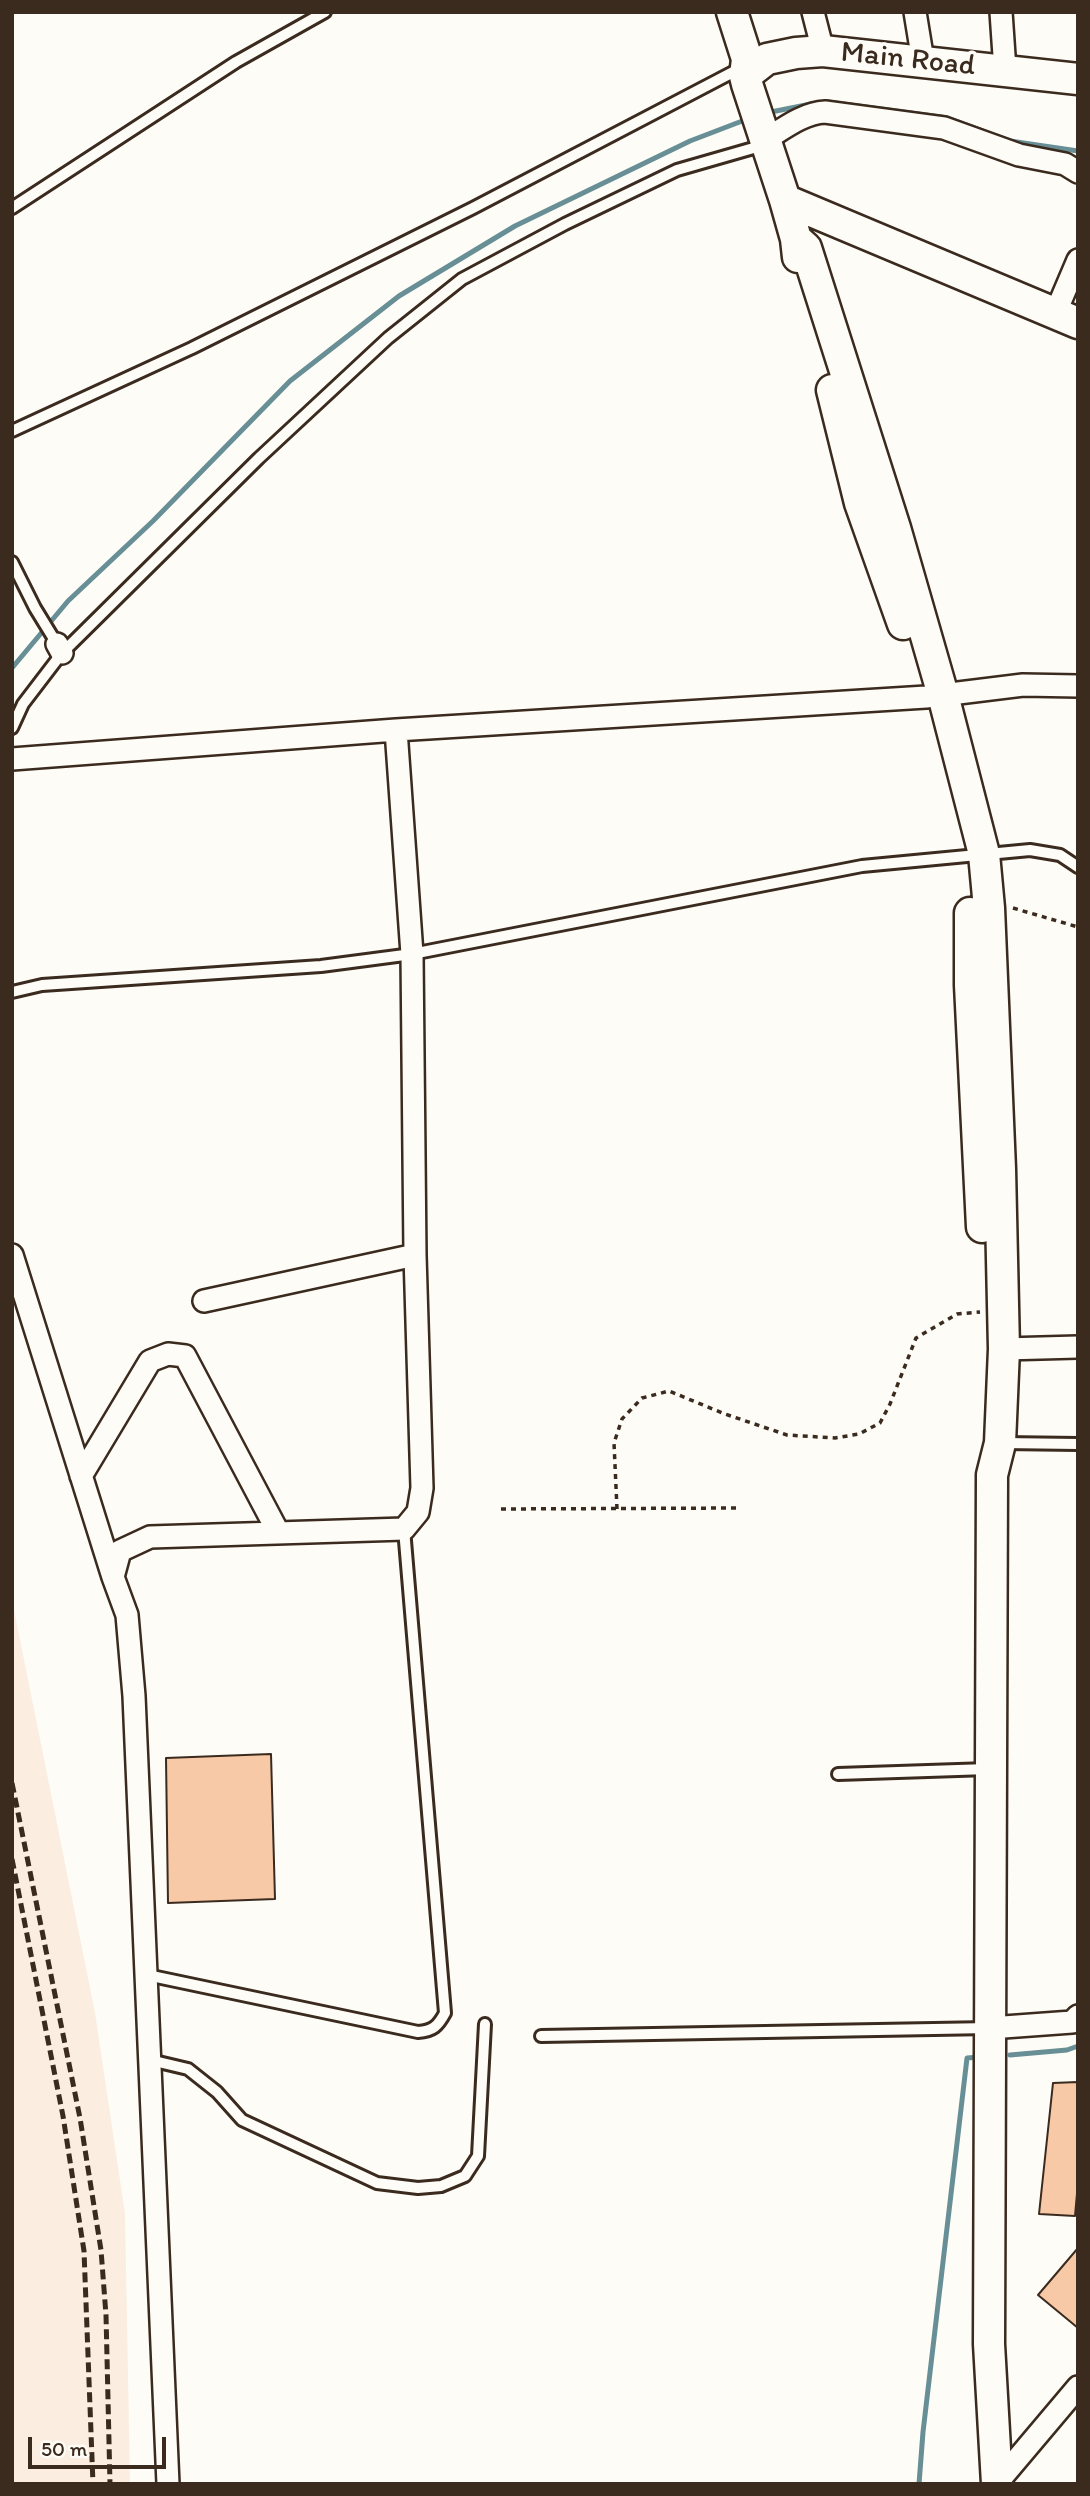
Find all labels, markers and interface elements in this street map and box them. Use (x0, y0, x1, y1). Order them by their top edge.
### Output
street label: Main Road (839, 35, 977, 85)
scale bar (32, 2422, 170, 2466)
text: 50 m (41, 2436, 87, 2461)

